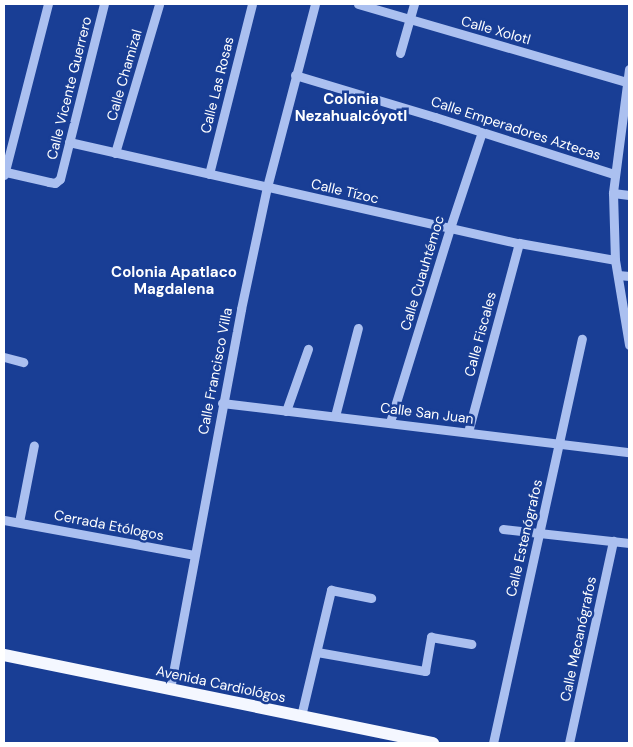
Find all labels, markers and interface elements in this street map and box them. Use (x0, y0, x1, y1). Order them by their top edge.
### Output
street label: Calle Xolotl (459, 12, 533, 48)
street label: Calle Vicente Guerrero (43, 15, 95, 161)
street label: Calle Chamizal (103, 27, 145, 123)
street label: Calle Las Rosas (197, 35, 237, 135)
district label: Colonia Nezahualcóyotl (295, 90, 407, 125)
street label: Calle Emperadores Aztecas (429, 93, 603, 163)
street label: Calle Tízoc (309, 175, 381, 207)
street label: Calle Cuauhtémoc (397, 213, 447, 333)
district label: Colonia Apatlaco Magdalena (111, 263, 237, 298)
street label: Calle Fiscales (461, 290, 499, 378)
street label: Calle Francisco Villa (194, 306, 236, 436)
street label: Calle San Juan (379, 399, 475, 427)
street label: Calle Estenógrafos (502, 478, 546, 598)
street label: Cerrada Etólogos (53, 506, 165, 544)
street label: Calle Mecanógrafos (557, 575, 599, 703)
street label: Avenida Cardiológos (155, 662, 287, 706)

